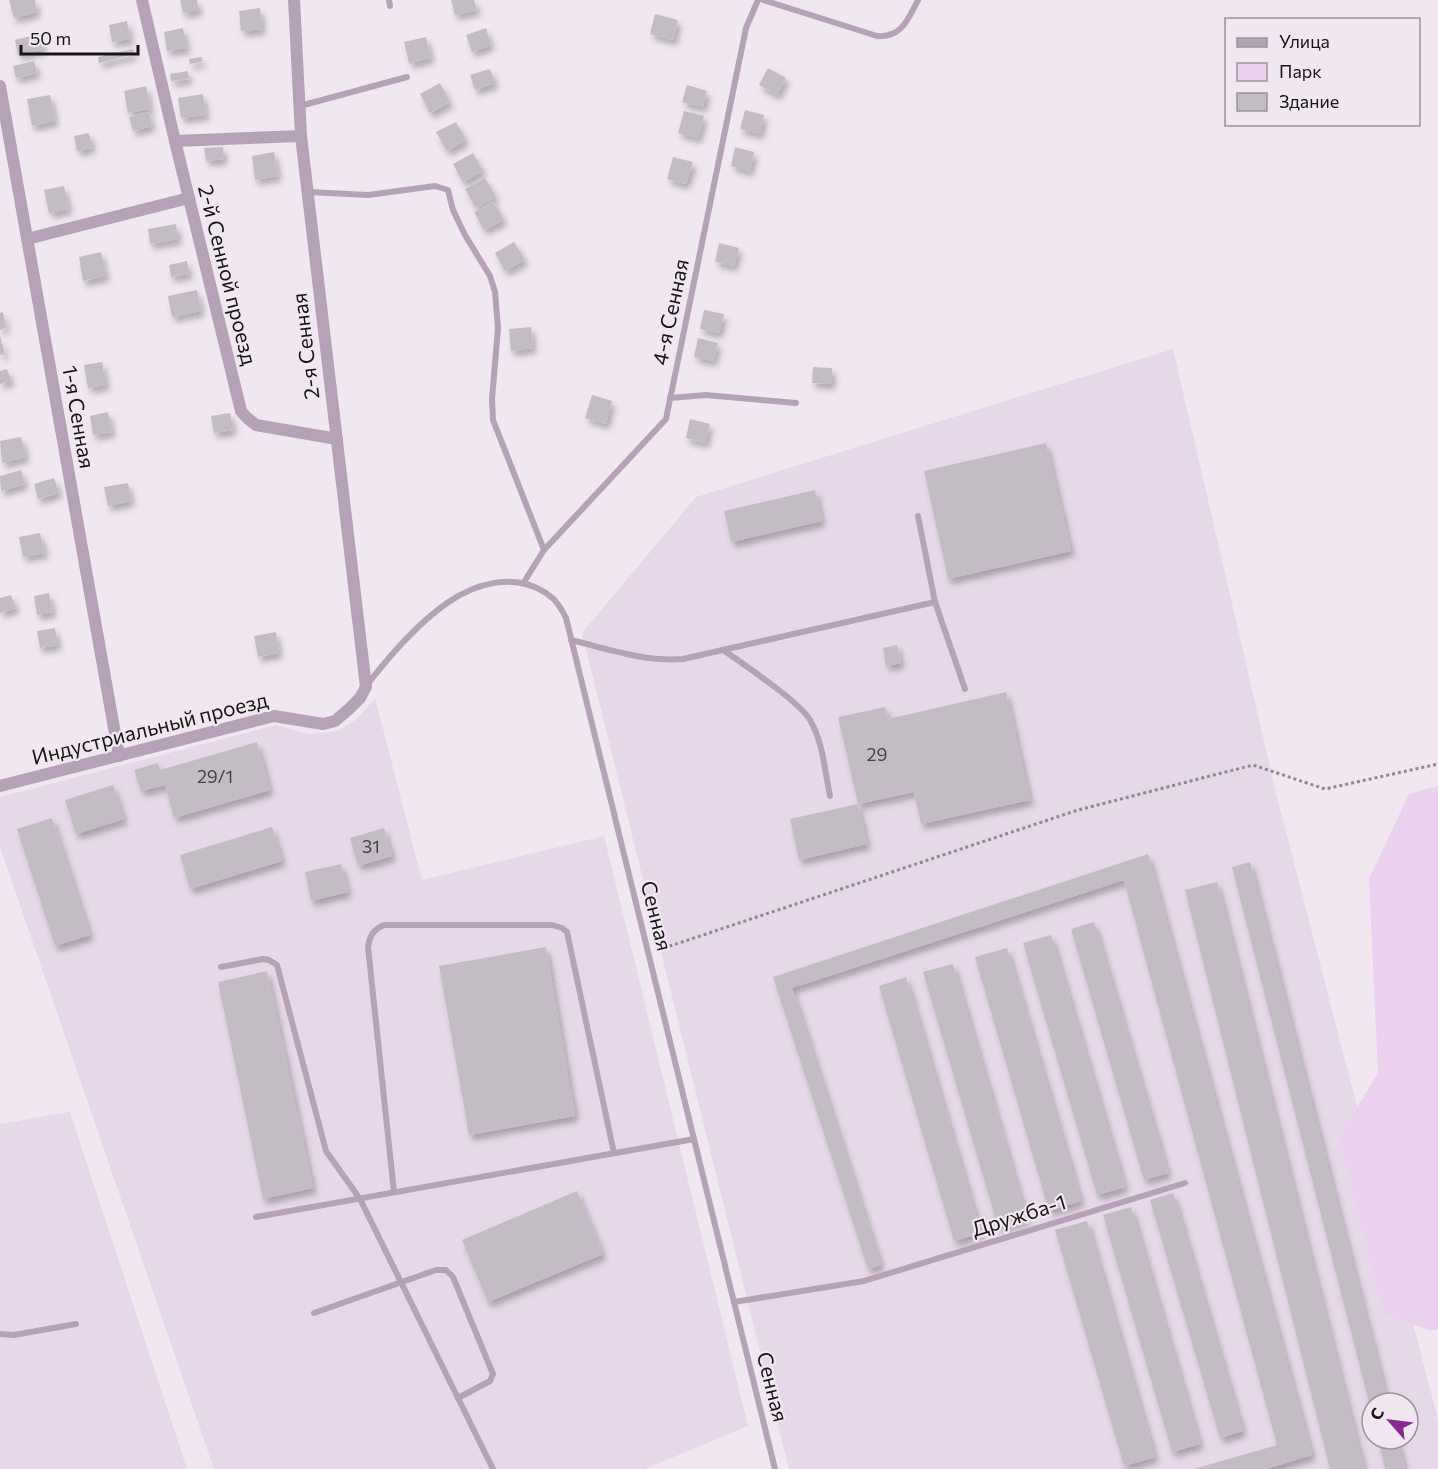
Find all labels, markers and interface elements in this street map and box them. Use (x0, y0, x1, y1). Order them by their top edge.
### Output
scale bar (21, 18, 138, 56)
legend (1225, 18, 1420, 126)
text: 50 m (30, 27, 71, 49)
text: Улица (1279, 30, 1330, 52)
text: Парк (1279, 60, 1322, 82)
text: Здание (1279, 90, 1339, 112)
street label: 2-й Сенной проезд (194, 182, 263, 367)
street label: 4-я Сенная (646, 256, 693, 367)
street label: 2-я Сенная (286, 292, 323, 401)
street label: 1-я Сенная (58, 363, 101, 470)
street label: Индустриальный проезд (29, 686, 270, 769)
house number: 29 (867, 743, 887, 765)
house number: 29/1 (197, 765, 233, 787)
house number: 31 (362, 835, 380, 857)
street label: Сенная (637, 878, 678, 953)
street label: Дружба-1 (968, 1188, 1069, 1241)
street label: Сенная (753, 1349, 794, 1424)
north arrow (1360, 1391, 1420, 1451)
text: С (1365, 1404, 1387, 1423)

